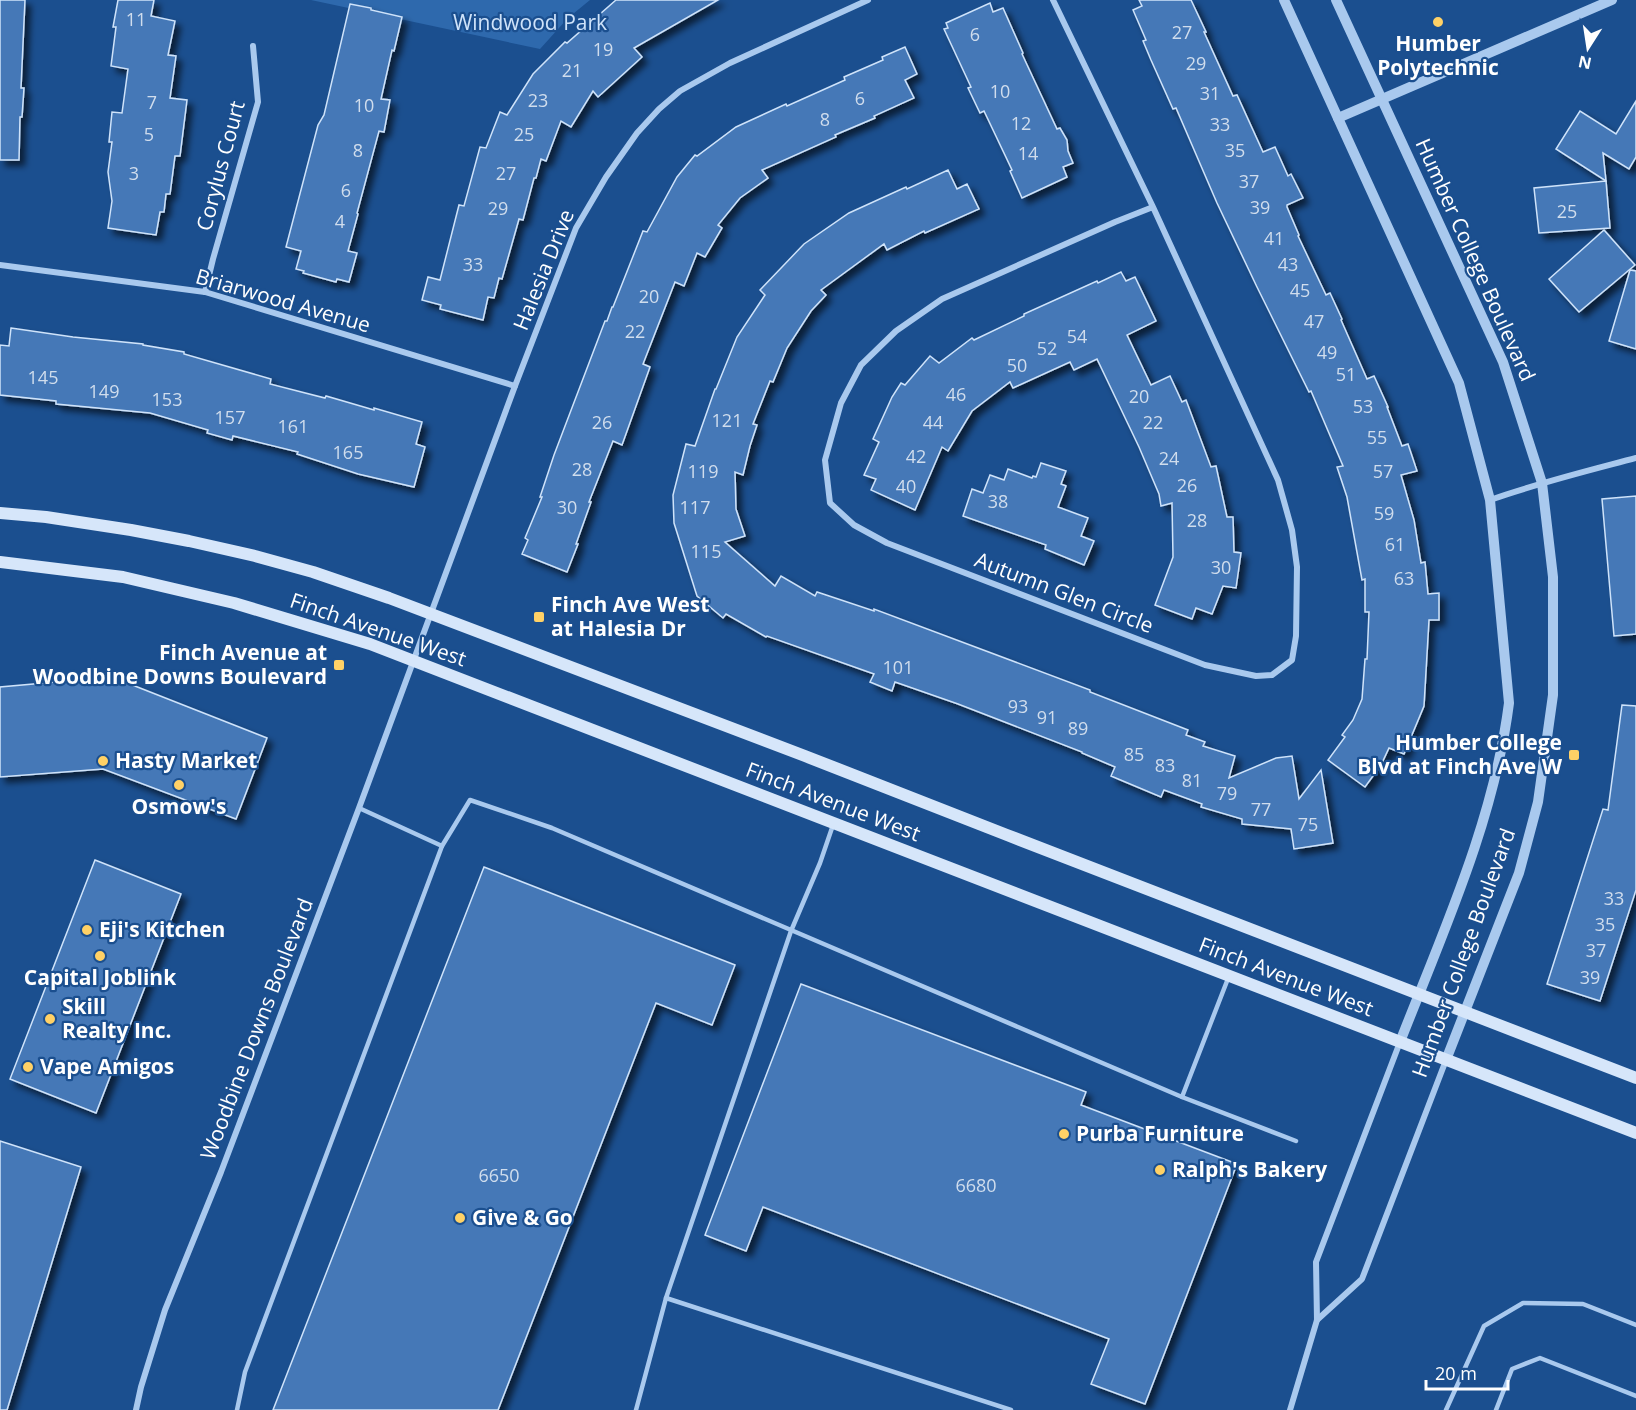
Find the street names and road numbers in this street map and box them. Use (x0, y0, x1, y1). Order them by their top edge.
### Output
street label: Corylus Court (189, 98, 251, 234)
street label: Humber College Boulevard (1410, 134, 1542, 385)
street label: Halesia Drive (506, 205, 580, 334)
street label: Briarwood Avenue (193, 262, 374, 338)
street label: Autumn Glen Circle (971, 545, 1158, 639)
street label: Finch Avenue West (286, 586, 470, 672)
street label: Finch Avenue West (742, 755, 925, 847)
street label: Humber College Boulevard (1405, 824, 1521, 1081)
street label: Woodbine Downs Boulevard (193, 894, 319, 1163)
street label: Finch Avenue West (1195, 930, 1378, 1022)

